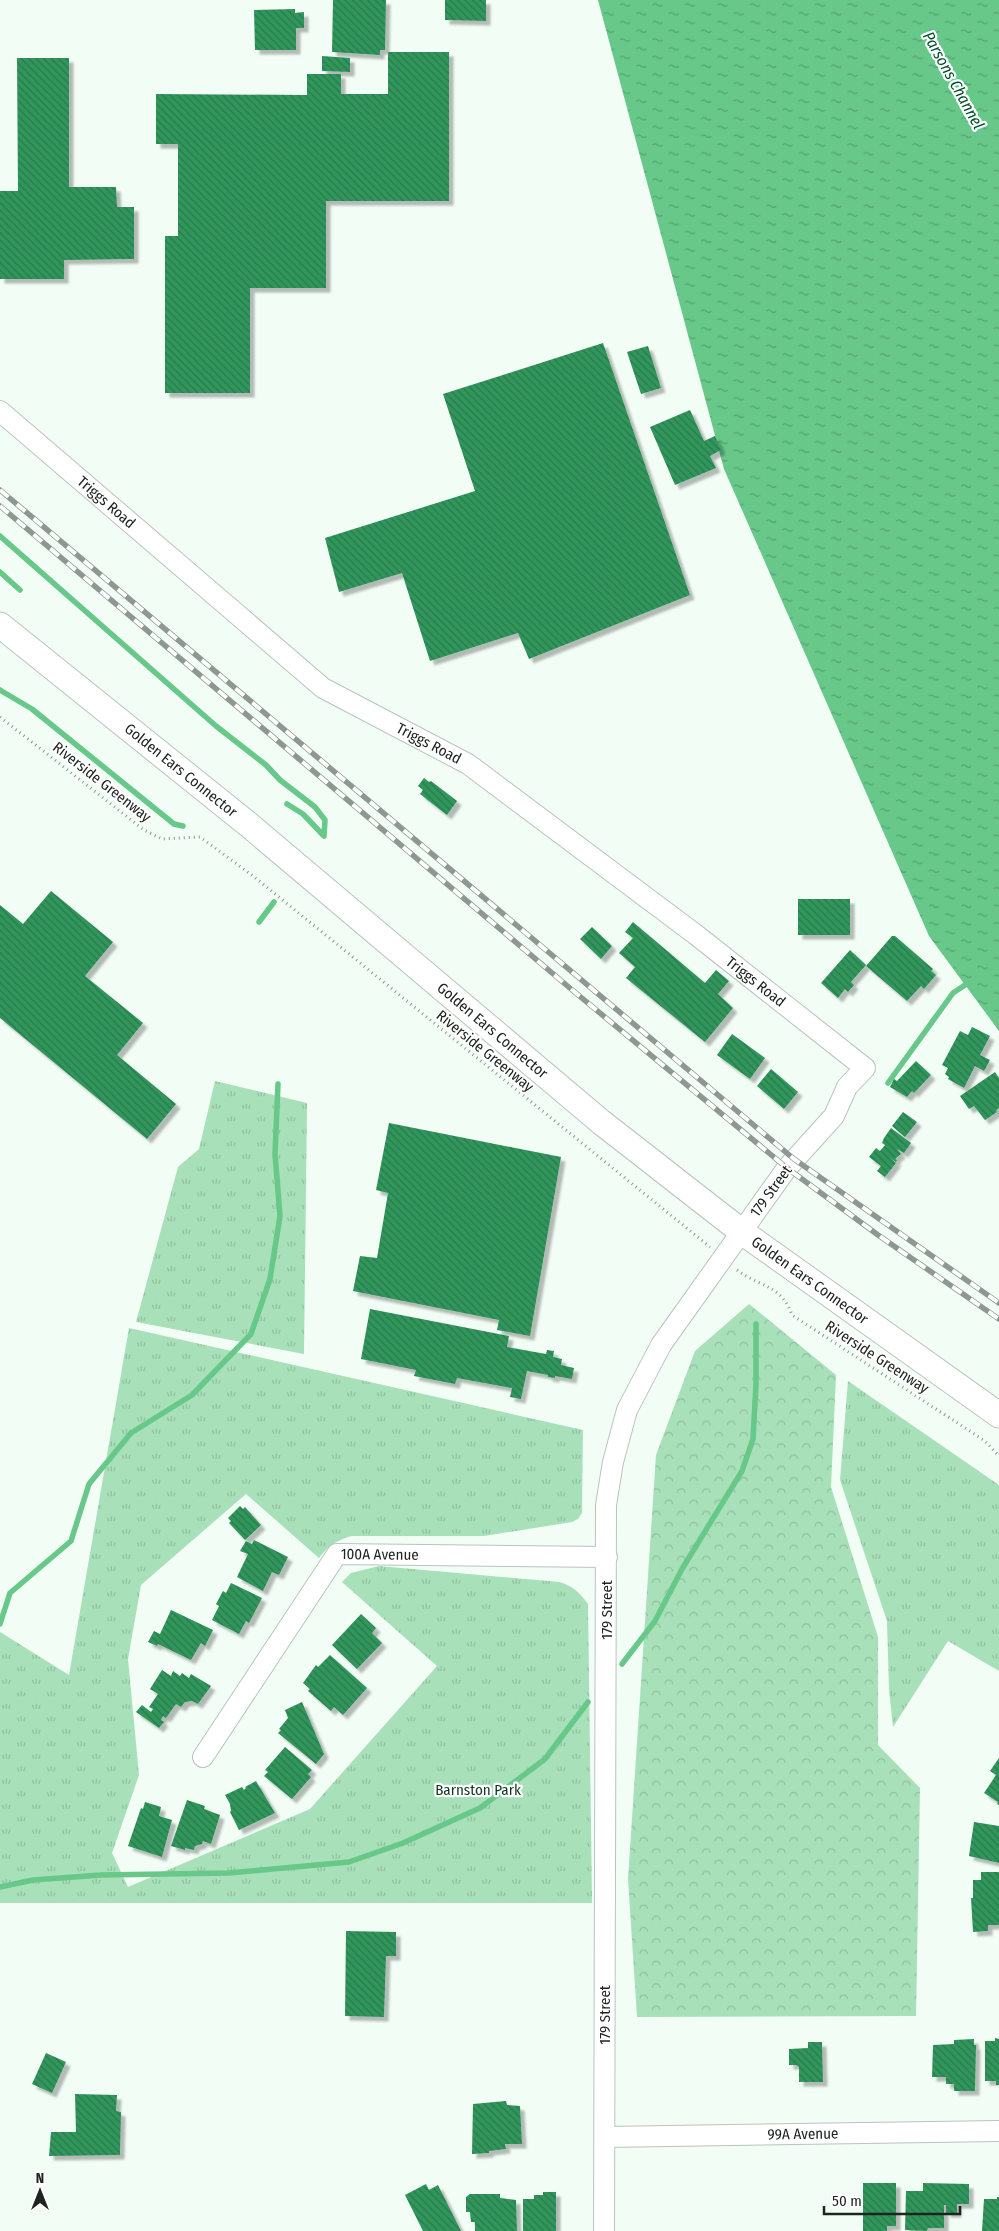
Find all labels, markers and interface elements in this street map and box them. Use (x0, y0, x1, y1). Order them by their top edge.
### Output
water label: Parsons Channel (919, 28, 988, 132)
street label: Triggs Road (74, 472, 139, 532)
street label: Triggs Road (393, 719, 464, 768)
street label: Golden Ears Connector (121, 720, 241, 821)
street label: Riverside Greenway (49, 738, 155, 826)
street label: Triggs Road (722, 953, 789, 1011)
street label: Golden Ears Connector (434, 979, 552, 1083)
street label: Riverside Greenway (433, 1006, 537, 1096)
street label: 179 Street (746, 1162, 796, 1220)
street label: Golden Ears Connector (748, 1233, 872, 1328)
street label: Riverside Greenway (822, 1317, 932, 1397)
street label: 100A Avenue (341, 1545, 419, 1564)
street label: 179 Street (598, 1580, 616, 1640)
park label: Barnston Park (435, 1781, 521, 1799)
street label: 179 Street (596, 1985, 614, 2045)
street label: 99A Avenue (767, 2124, 839, 2144)
north arrow (15, 2166, 65, 2216)
text: N (36, 2170, 44, 2187)
scale bar (824, 2184, 960, 2216)
text: 50 m (832, 2192, 862, 2210)

